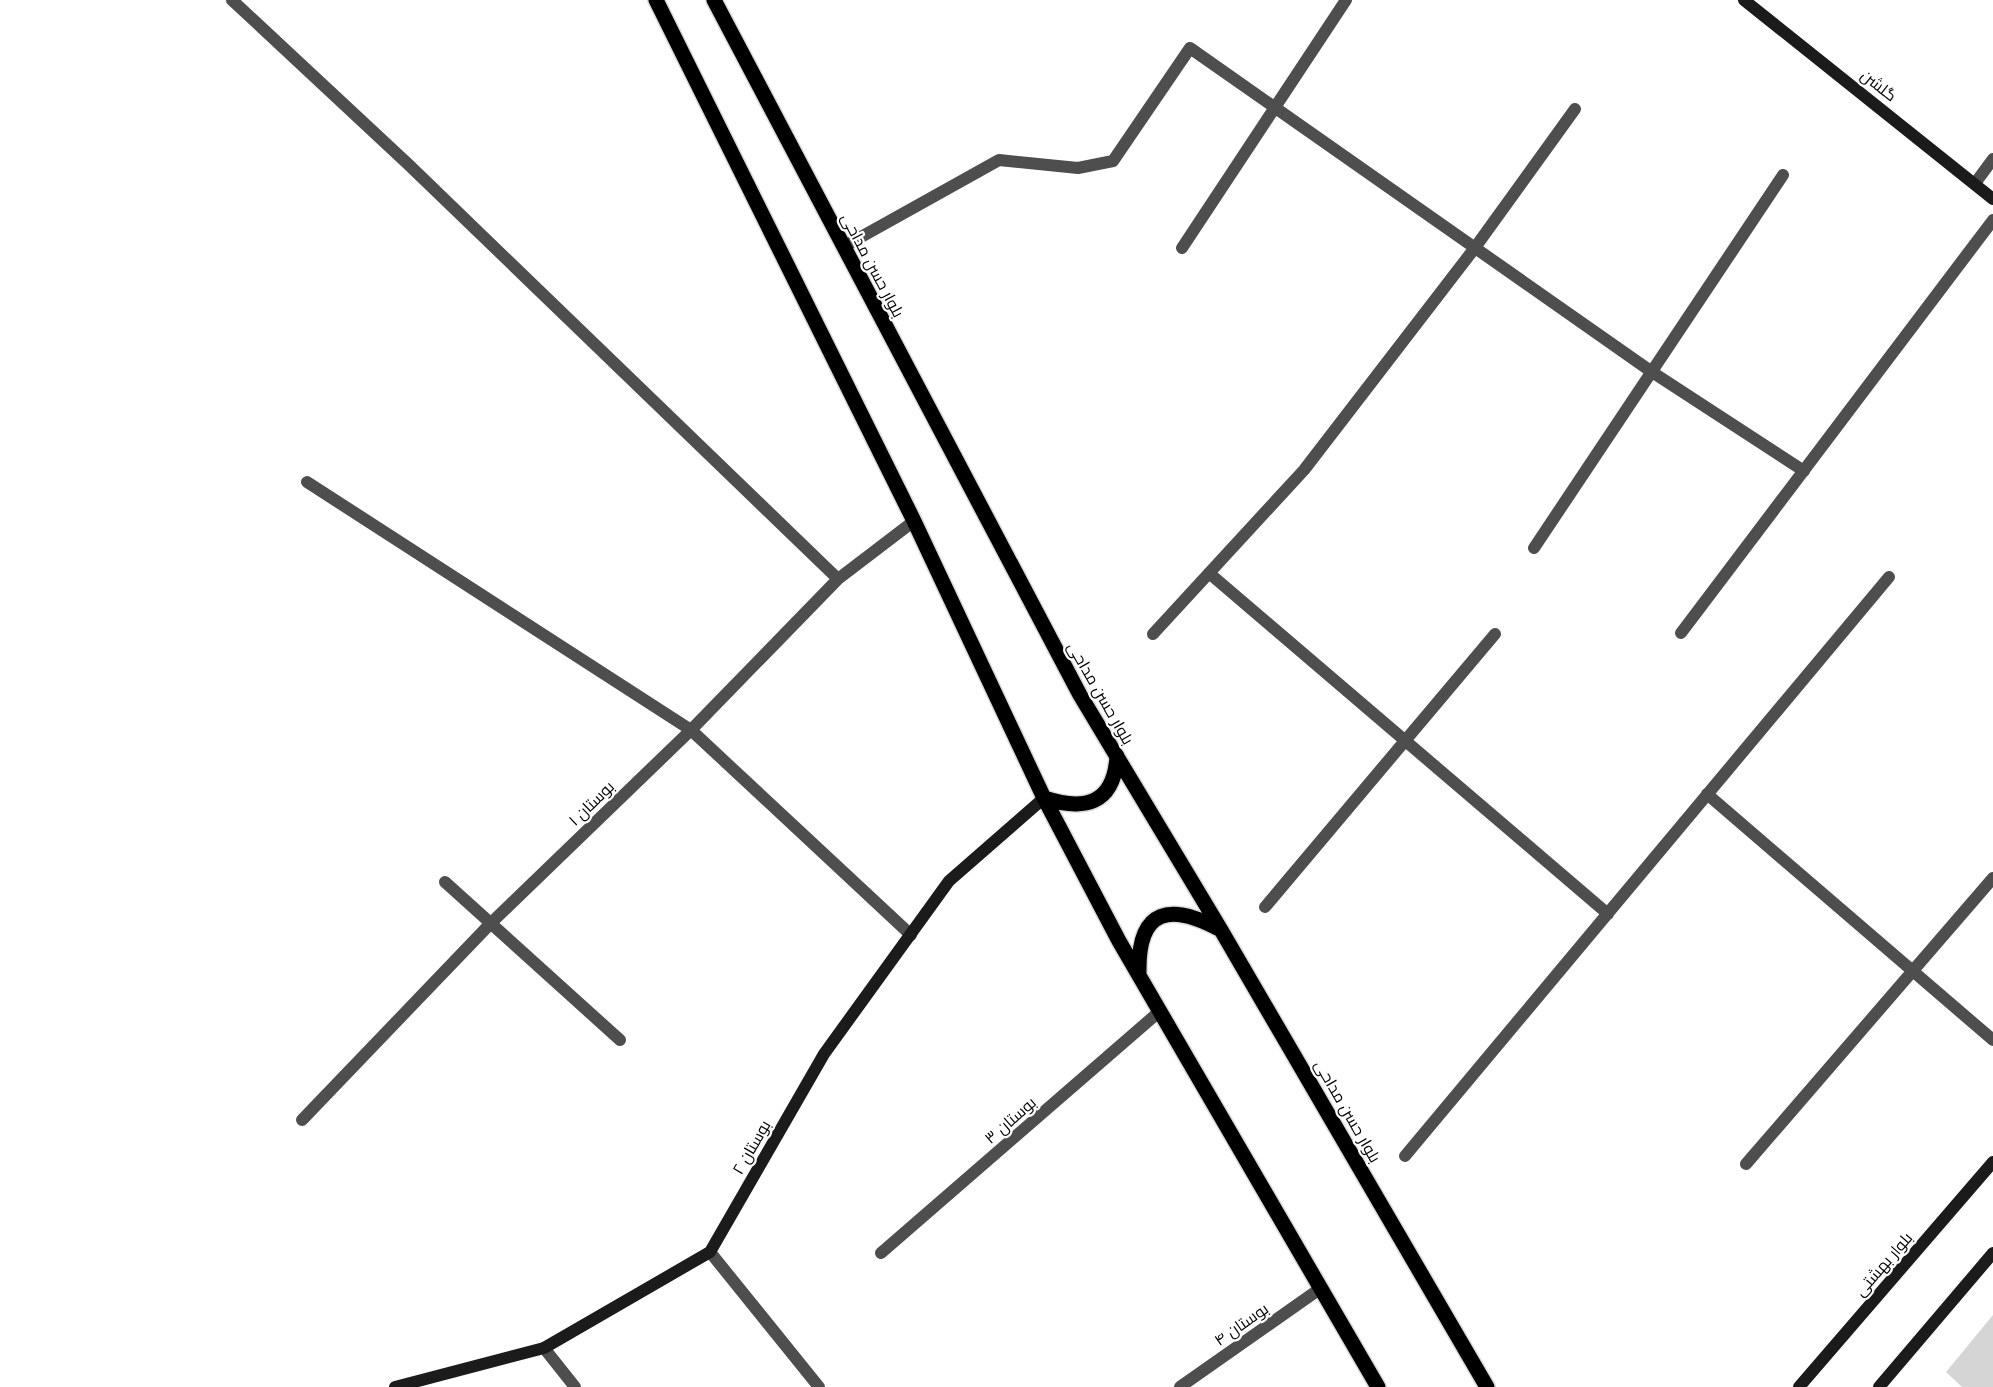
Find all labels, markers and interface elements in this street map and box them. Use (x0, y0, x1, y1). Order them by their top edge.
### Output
street label: گلشن (1856, 64, 1902, 107)
street label: بلوار حسن مداحی (835, 209, 910, 321)
street label: بلوار حسن مداحی (1062, 638, 1139, 749)
street label: بوستان ۱ (563, 776, 619, 831)
street label: بلوار حسن مداحی (1309, 1056, 1386, 1167)
street label: بوستان ۳ (979, 1091, 1041, 1149)
street label: بوستان ۲ (727, 1116, 776, 1179)
street label: بلوار بهشتی (1849, 1227, 1918, 1302)
street label: بوستان ۴ (1209, 1297, 1273, 1352)

